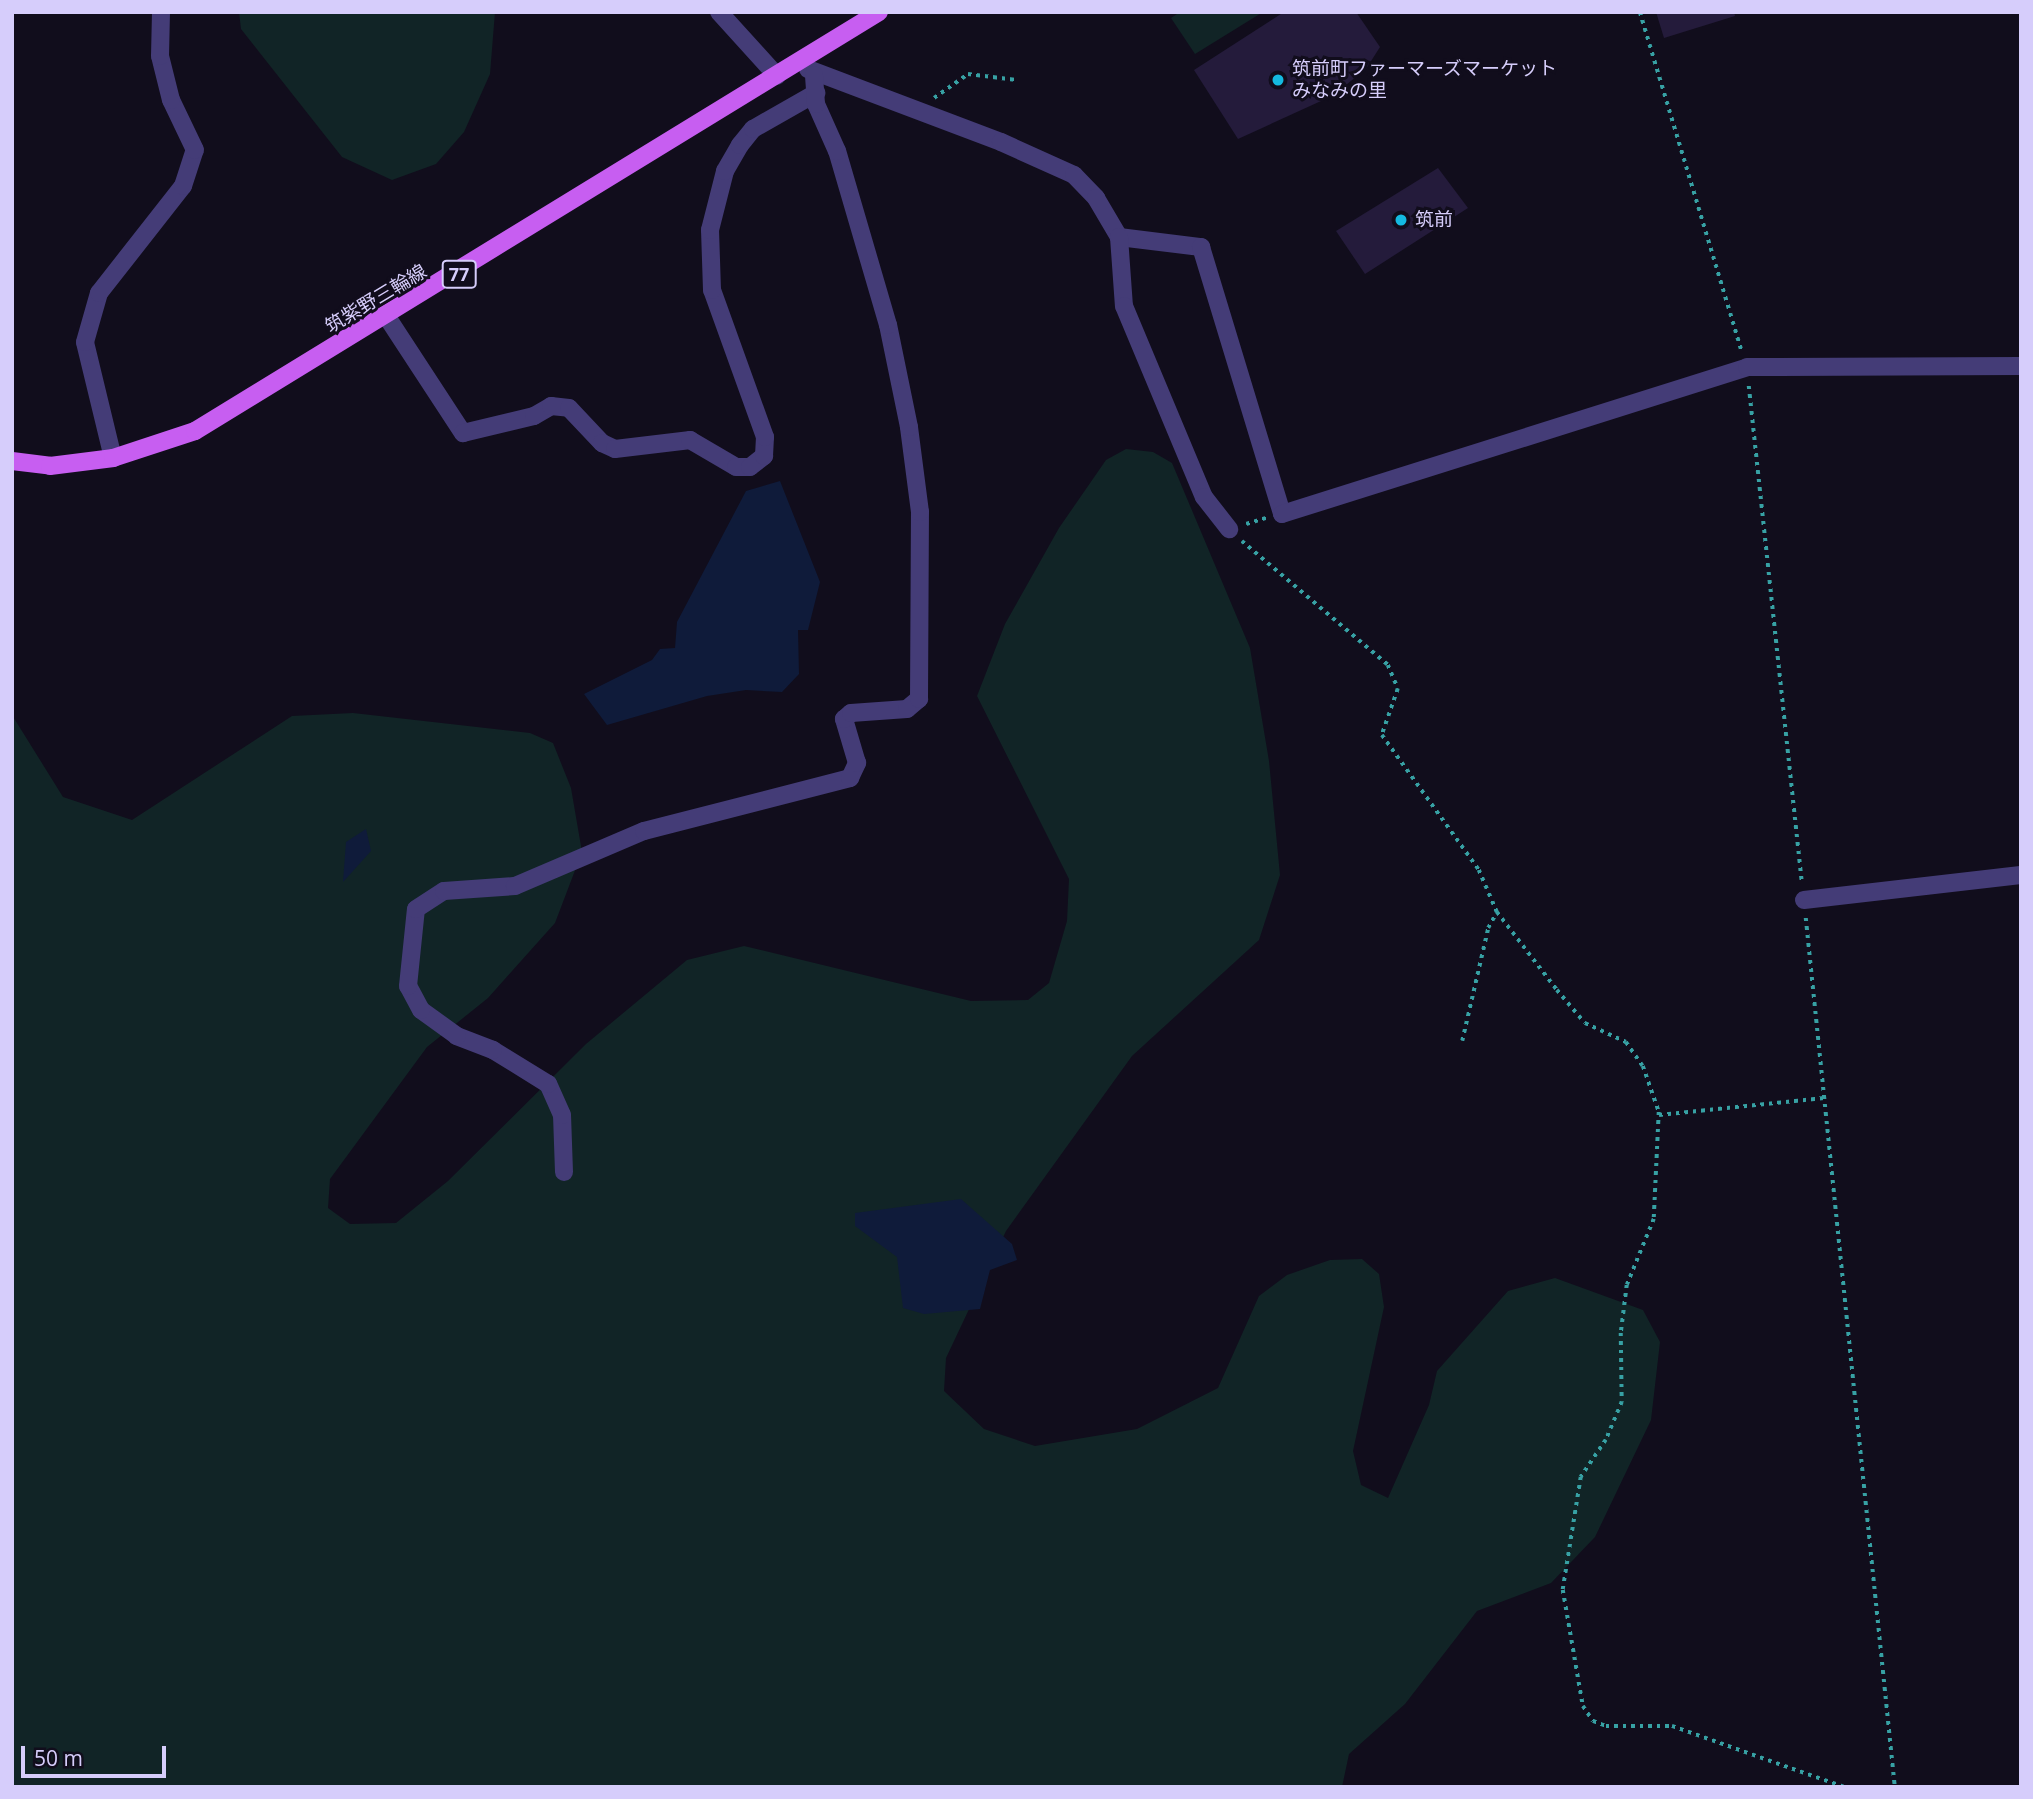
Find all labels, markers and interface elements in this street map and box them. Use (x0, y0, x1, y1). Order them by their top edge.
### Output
place label: 筑前町ファーマーズマーケット みなみの里 (1292, 58, 1558, 102)
marker: 筑前町ファーマーズマーケット みなみの里 (1270, 72, 1286, 88)
place label: 筑前 (1415, 209, 1453, 231)
marker: 筑前 (1393, 212, 1409, 228)
street label: 筑紫野三輪線 (321, 260, 431, 338)
road number: 77 (442, 260, 476, 288)
scale bar (24, 1732, 170, 1776)
text: 50 m (34, 1744, 83, 1772)

